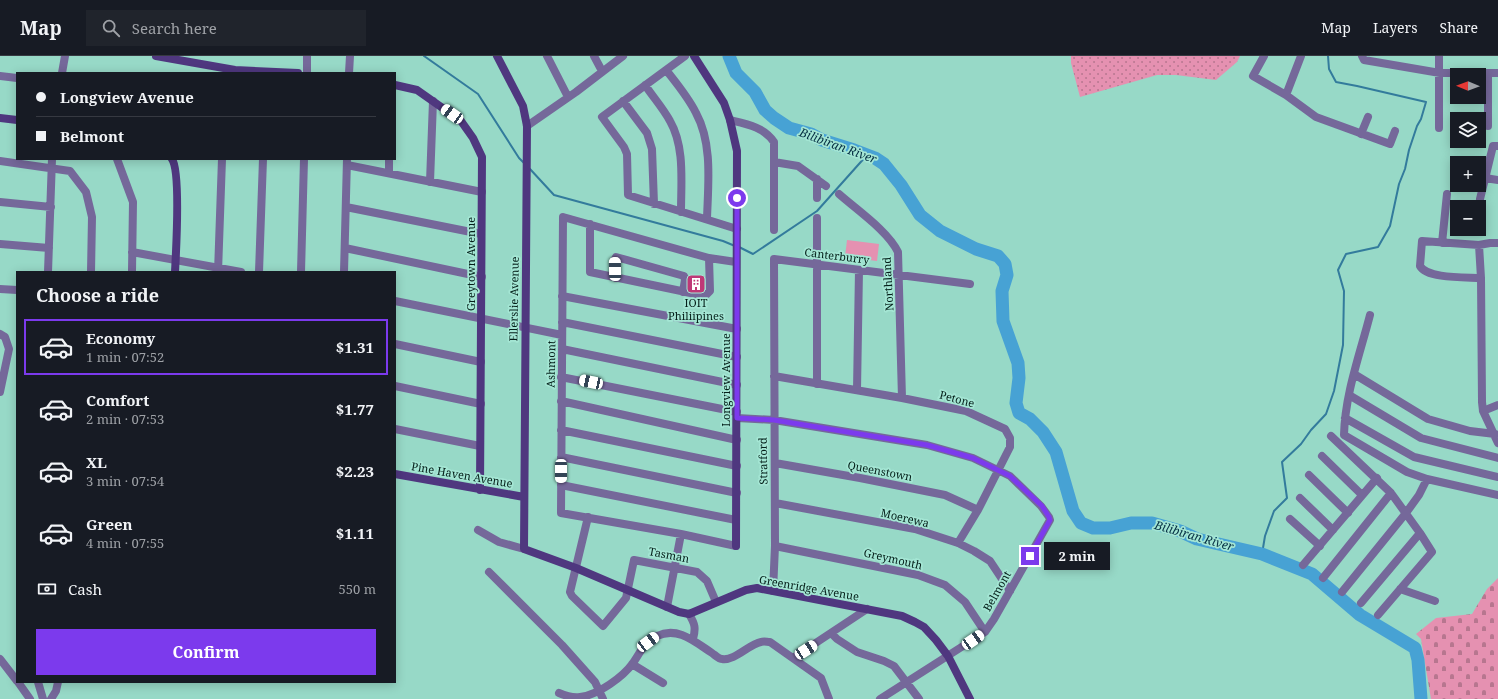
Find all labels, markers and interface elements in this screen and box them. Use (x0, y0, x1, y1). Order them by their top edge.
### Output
search box (86, 10, 366, 46)
text: Map (20, 15, 62, 41)
icon: search (100, 17, 122, 39)
text: Search here (132, 18, 217, 38)
text: Map (1321, 18, 1351, 37)
text: Layers (1373, 18, 1418, 37)
text: Share (1440, 18, 1478, 37)
north arrow (1450, 68, 1486, 104)
map controls (1450, 68, 1486, 236)
text: Longview Avenue (60, 87, 194, 107)
car (439, 102, 465, 126)
button: layers (1450, 112, 1486, 148)
water label: Bilibiran River (796, 123, 880, 168)
text: Belmont (60, 126, 124, 146)
button: + (1450, 156, 1486, 192)
route start (728, 189, 746, 207)
button: − (1450, 200, 1486, 236)
street label: Greytown Avenue (463, 217, 478, 311)
street label: Canterburry (804, 244, 871, 267)
street label: Ellerslie Avenue (505, 256, 522, 341)
street label: Northland (879, 256, 896, 311)
car (609, 257, 621, 281)
building icon: IOIT Philiipines (685, 273, 707, 295)
text: Choose a ride (36, 283, 159, 307)
place label: IOIT Philiipines (668, 295, 724, 323)
text: Economy (86, 328, 155, 348)
icon: car (38, 329, 74, 365)
street label: Longview Avenue (718, 333, 733, 427)
text: $1.31 (336, 337, 374, 357)
street label: Ashmont (543, 340, 558, 388)
text: 1 min · 07:52 (86, 348, 164, 366)
car (578, 374, 604, 390)
street label: Petone (938, 387, 976, 410)
text: Comfort (86, 390, 149, 410)
icon: car (38, 391, 74, 427)
text: $1.77 (336, 399, 374, 419)
text: 2 min · 07:53 (86, 410, 164, 428)
street label: Stratford (755, 437, 770, 485)
text: XL (86, 452, 107, 472)
icon: car (38, 453, 74, 489)
street label: Queenstown (846, 457, 914, 484)
street label: Pine Haven Avenue (410, 458, 514, 491)
car (555, 459, 567, 483)
text: $2.23 (336, 461, 374, 481)
text: 3 min · 07:54 (86, 472, 164, 490)
street label: Moerewa (879, 505, 931, 530)
text: Green (86, 514, 133, 534)
icon: car (38, 515, 74, 551)
water label: Bilibiran River (1152, 516, 1236, 555)
text: $1.11 (336, 523, 374, 543)
text: 4 min · 07:55 (86, 534, 164, 552)
callout: 2 min (1044, 542, 1110, 570)
street label: Tasman (647, 543, 691, 566)
street label: Greymouth (862, 544, 924, 573)
route end (1021, 547, 1039, 565)
text: 2 min (1059, 547, 1095, 565)
street label: Belmont (979, 568, 1014, 614)
street label: Greenridge Avenue (758, 571, 860, 604)
icon: cash (36, 578, 58, 600)
text: Cash (68, 579, 102, 599)
text: 550 m (339, 580, 376, 598)
car (960, 628, 986, 652)
button: Confirm (36, 629, 376, 675)
car (635, 630, 661, 654)
car (793, 638, 819, 662)

